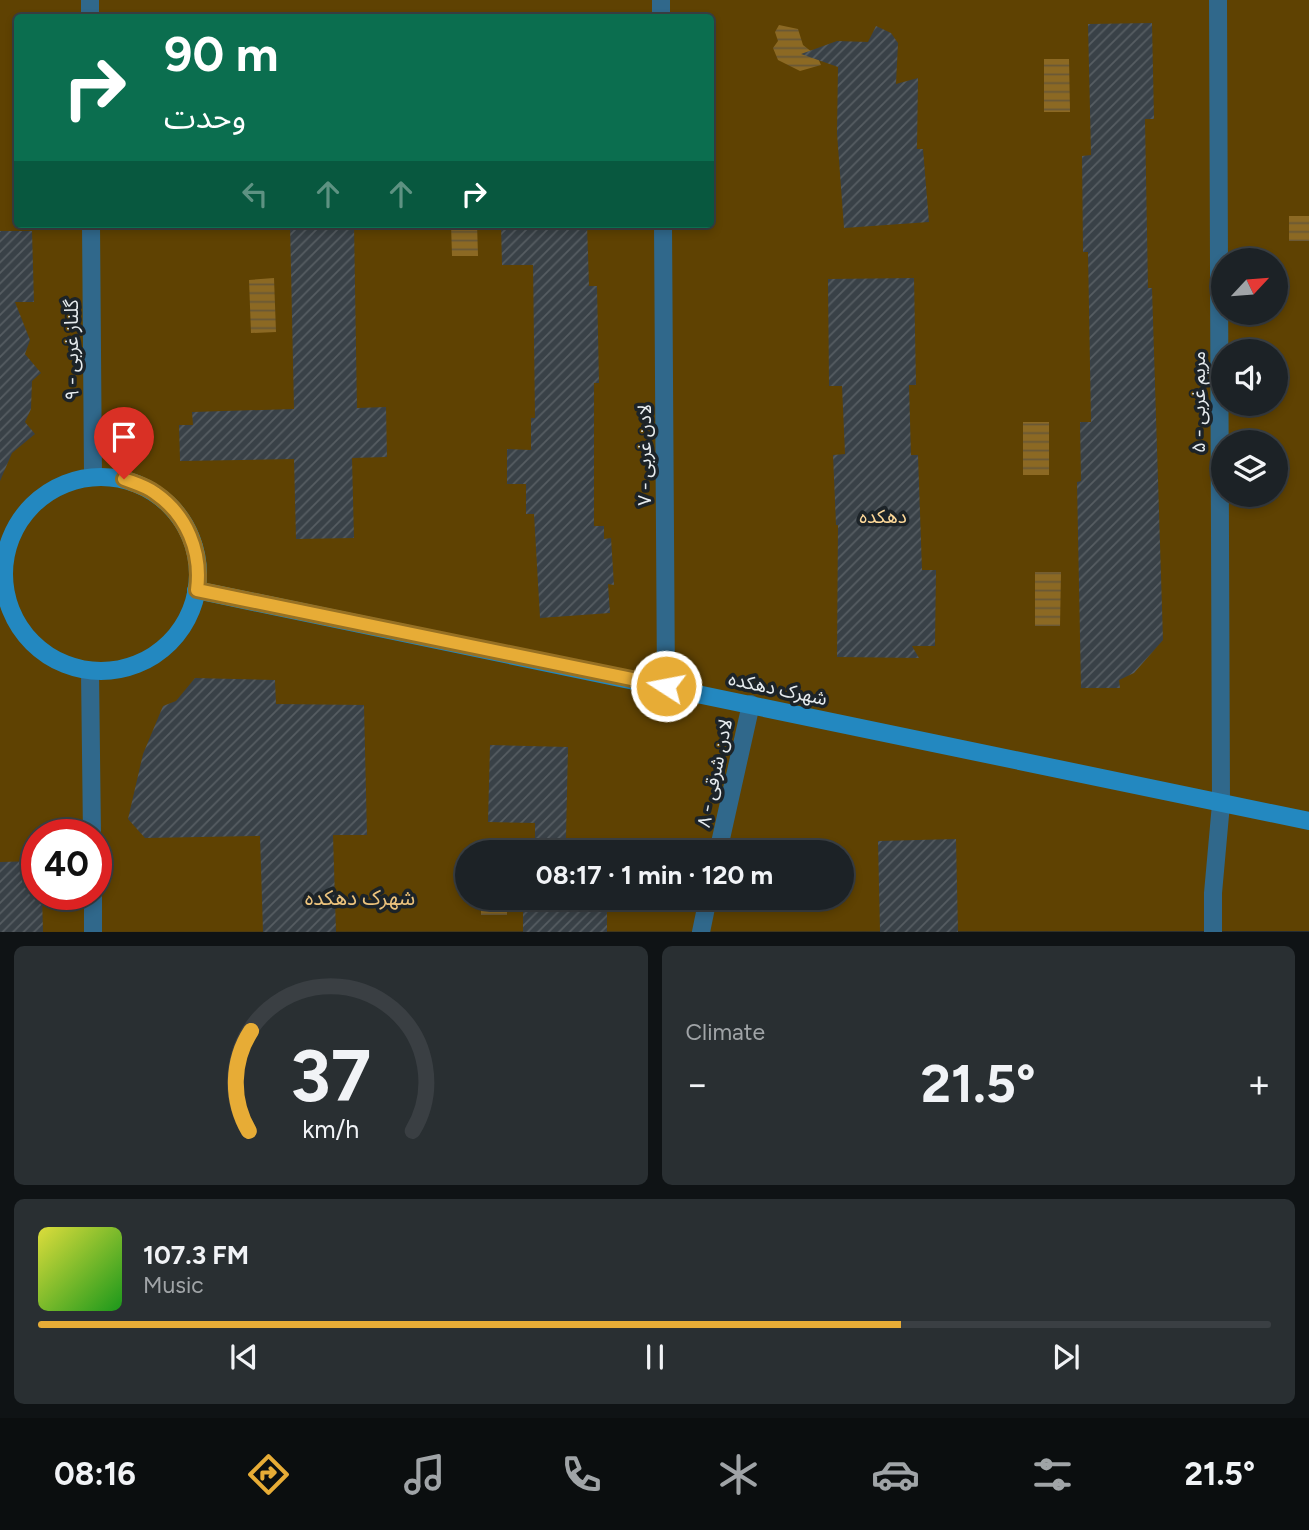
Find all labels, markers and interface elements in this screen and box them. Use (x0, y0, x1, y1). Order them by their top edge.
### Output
text: 90 m (164, 24, 279, 83)
icon: right (49, 42, 140, 133)
text: وحدت (164, 98, 246, 136)
icon: left (236, 175, 274, 213)
icon: ahead (309, 175, 347, 213)
icon: ahead (382, 175, 420, 213)
icon: right (455, 175, 493, 213)
north arrow (1211, 248, 1288, 326)
map controls (1211, 248, 1288, 507)
street label: گلناز غربی - ۹ (60, 298, 83, 401)
button: sound (1211, 339, 1288, 416)
street label: مریم غربی - ۵ (1187, 351, 1213, 453)
street label: لادن غربی - ۷ (633, 404, 656, 506)
pin (94, 407, 154, 479)
icon: arrive (105, 418, 143, 456)
button: layers (1211, 430, 1288, 507)
park label: دهکده (859, 505, 907, 528)
position arrow (629, 649, 703, 723)
street label: شهرک دهکده (727, 667, 829, 710)
street label: لادن شرقی - ۸ (692, 717, 737, 829)
speed limit sign: 40 (21, 819, 112, 910)
text: 08:17 · 1 min · 120 m (536, 859, 773, 891)
district label: شهرک دهکده (305, 885, 415, 910)
text: Climate (686, 1018, 765, 1046)
text: 37 (290, 1033, 371, 1120)
text: 21.5° (921, 1053, 1036, 1115)
text: − (686, 1061, 709, 1107)
text: + (1247, 1061, 1271, 1107)
text: km/h (302, 1114, 359, 1144)
text: 107.3 FM (143, 1239, 249, 1271)
text: Music (143, 1271, 204, 1299)
icon: previous (225, 1338, 263, 1376)
icon: pause (636, 1338, 674, 1376)
icon: next (1047, 1338, 1085, 1376)
icon: directions (244, 1450, 293, 1499)
icon: music (400, 1450, 449, 1499)
icon: phone (557, 1450, 606, 1499)
icon: climate (714, 1450, 763, 1499)
icon: car (871, 1450, 920, 1499)
icon: filters (1028, 1450, 1077, 1499)
text: 08:16 (54, 1455, 136, 1493)
text: 21.5° (1184, 1455, 1255, 1493)

